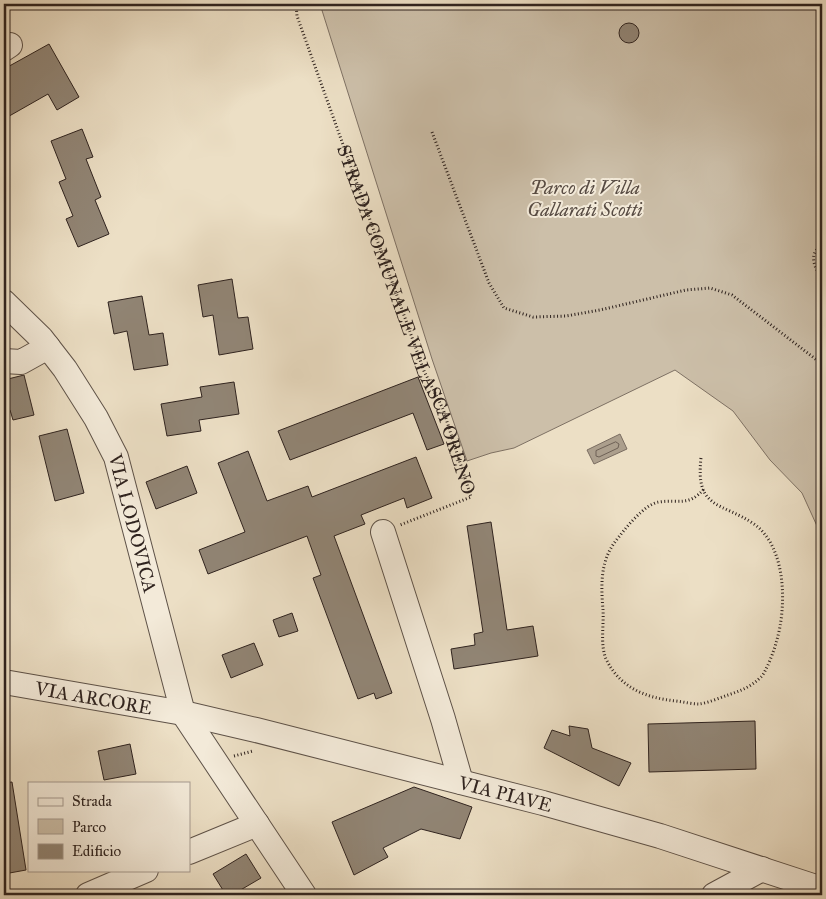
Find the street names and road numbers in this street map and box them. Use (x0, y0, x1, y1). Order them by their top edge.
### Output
street label: STRADA COMUNALE VELASCA ORENO (332, 142, 481, 497)
street label: VIA LODOVICA (104, 450, 163, 595)
street label: VIA ARCORE (32, 676, 154, 719)
street label: VIA PIAVE (455, 770, 555, 817)

